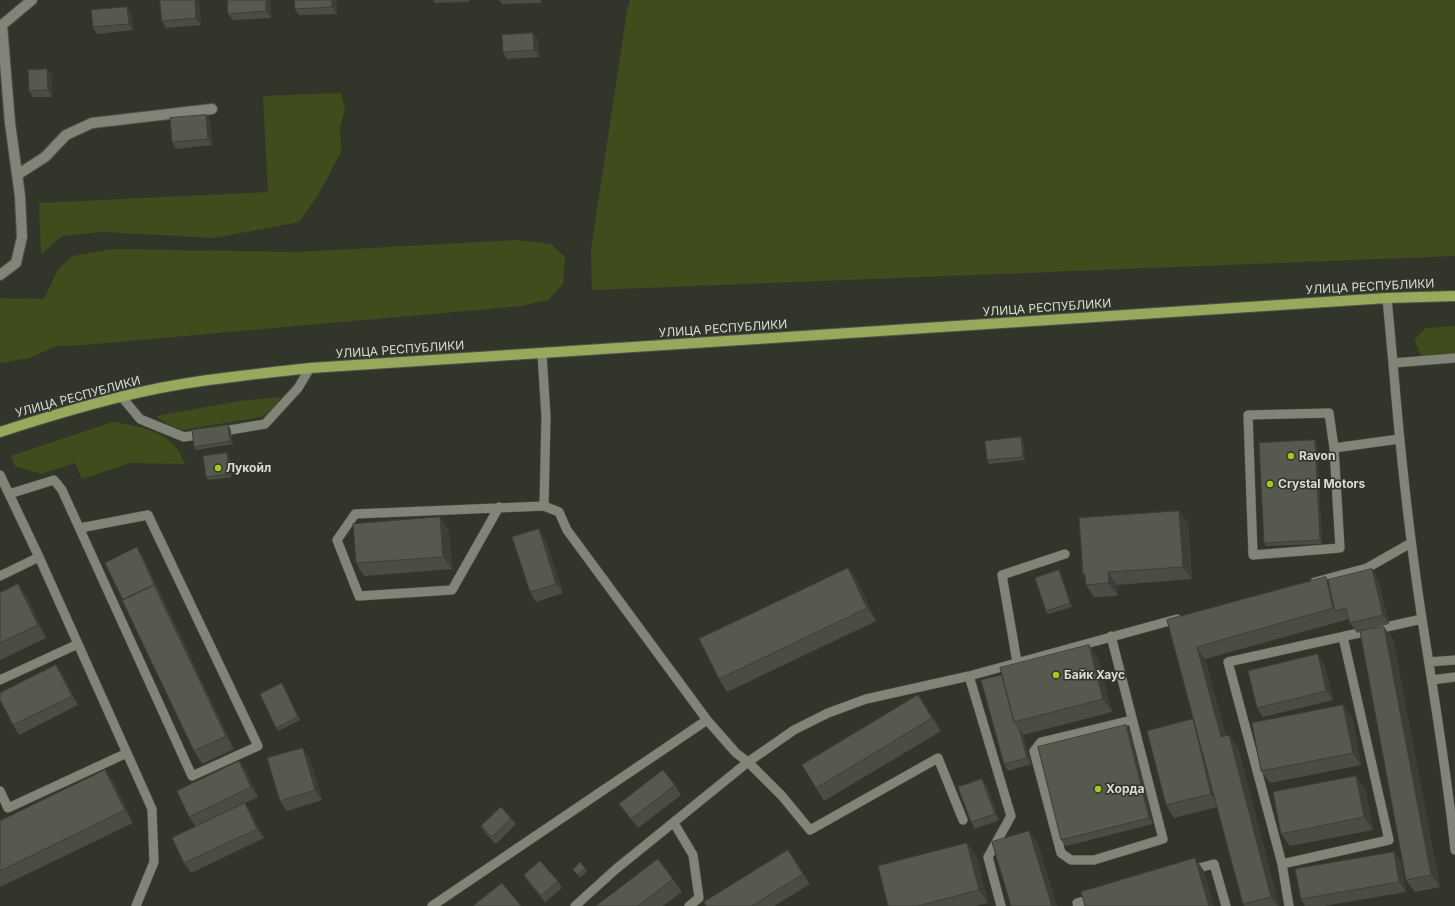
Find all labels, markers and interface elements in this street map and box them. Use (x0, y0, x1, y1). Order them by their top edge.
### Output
street label: УЛИЦА РЕСПУБЛИКИ (1305, 276, 1435, 298)
street label: УЛИЦА РЕСПУБЛИКИ (982, 296, 1112, 320)
street label: УЛИЦА РЕСПУБЛИКИ (658, 317, 788, 341)
street label: УЛИЦА РЕСПУБЛИКИ (335, 338, 465, 362)
street label: УЛИЦА РЕСПУБЛИКИ (14, 373, 142, 421)
place label: Ravon (1299, 449, 1335, 463)
marker: Ravon (1286, 451, 1296, 461)
place label: Лукойл (226, 461, 271, 475)
marker: Лукойл (213, 463, 223, 473)
place label: Crystal Motors (1278, 477, 1365, 491)
marker: Crystal Motors (1265, 479, 1275, 489)
place label: Байк Хаус (1064, 668, 1125, 682)
marker: Байк Хаус (1051, 670, 1061, 680)
place label: Хорда (1106, 782, 1144, 796)
marker: Хорда (1093, 784, 1103, 794)

